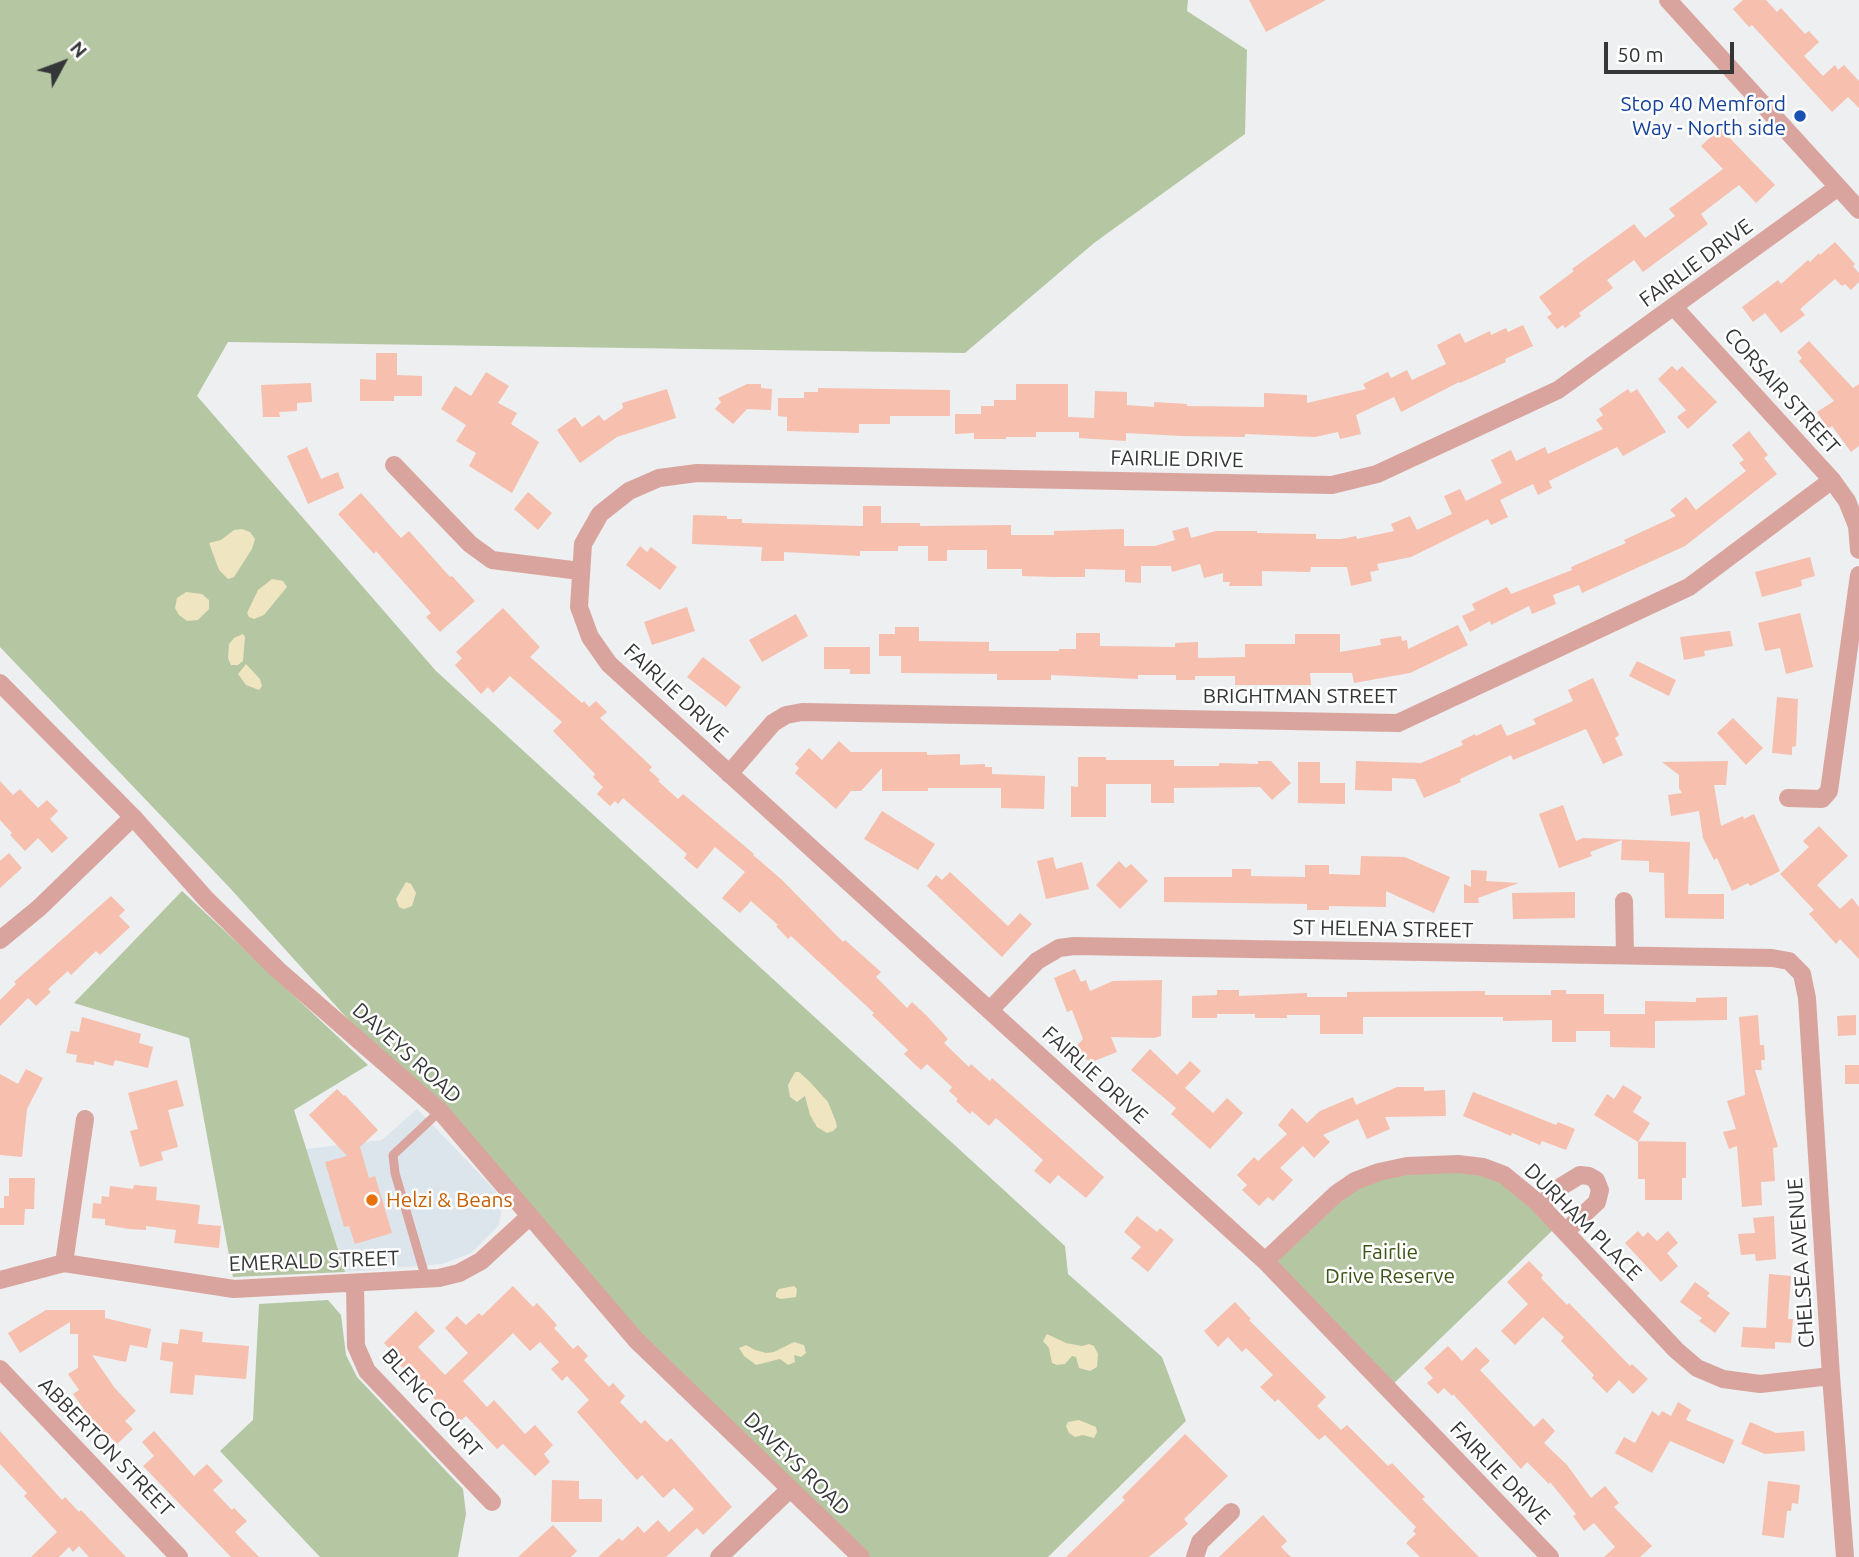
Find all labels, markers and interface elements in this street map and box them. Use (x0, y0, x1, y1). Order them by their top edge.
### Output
north arrow (28, 28, 98, 98)
scale bar (1607, 28, 1736, 72)
text: N (66, 37, 92, 62)
text: 50 m (1617, 42, 1664, 66)
place label: Stop 40 Memford Way - North side (1620, 91, 1786, 141)
marker: Stop 40 Memford Way - North side (1792, 108, 1808, 124)
street label: FAIRLIE DRIVE (1635, 214, 1757, 312)
street label: CORSAIR STREET (1719, 323, 1845, 459)
street label: FAIRLIE DRIVE (1110, 445, 1244, 473)
street label: FAIRLIE DRIVE (619, 638, 733, 748)
street label: BRIGHTMAN STREET (1203, 683, 1397, 709)
street label: ST HELENA STREET (1292, 915, 1474, 943)
street label: DAVEYS ROAD (347, 998, 467, 1108)
street label: FAIRLIE DRIVE (1037, 1021, 1153, 1129)
street label: DURHAM PLACE (1519, 1158, 1647, 1286)
street label: CHELSEA AVENUE (1782, 1177, 1820, 1349)
place label: Helzi & Beans (386, 1187, 513, 1213)
marker: Helzi & Beans (364, 1192, 380, 1208)
park label: Fairlie Drive Reserve (1325, 1239, 1455, 1289)
street label: EMERALD STREET (228, 1245, 400, 1277)
street label: BLENG COURT (377, 1343, 487, 1463)
street label: ABBERTON STREET (33, 1372, 179, 1522)
street label: DAVEYS ROAD (739, 1407, 855, 1521)
street label: FAIRLIE DRIVE (1445, 1416, 1555, 1530)

